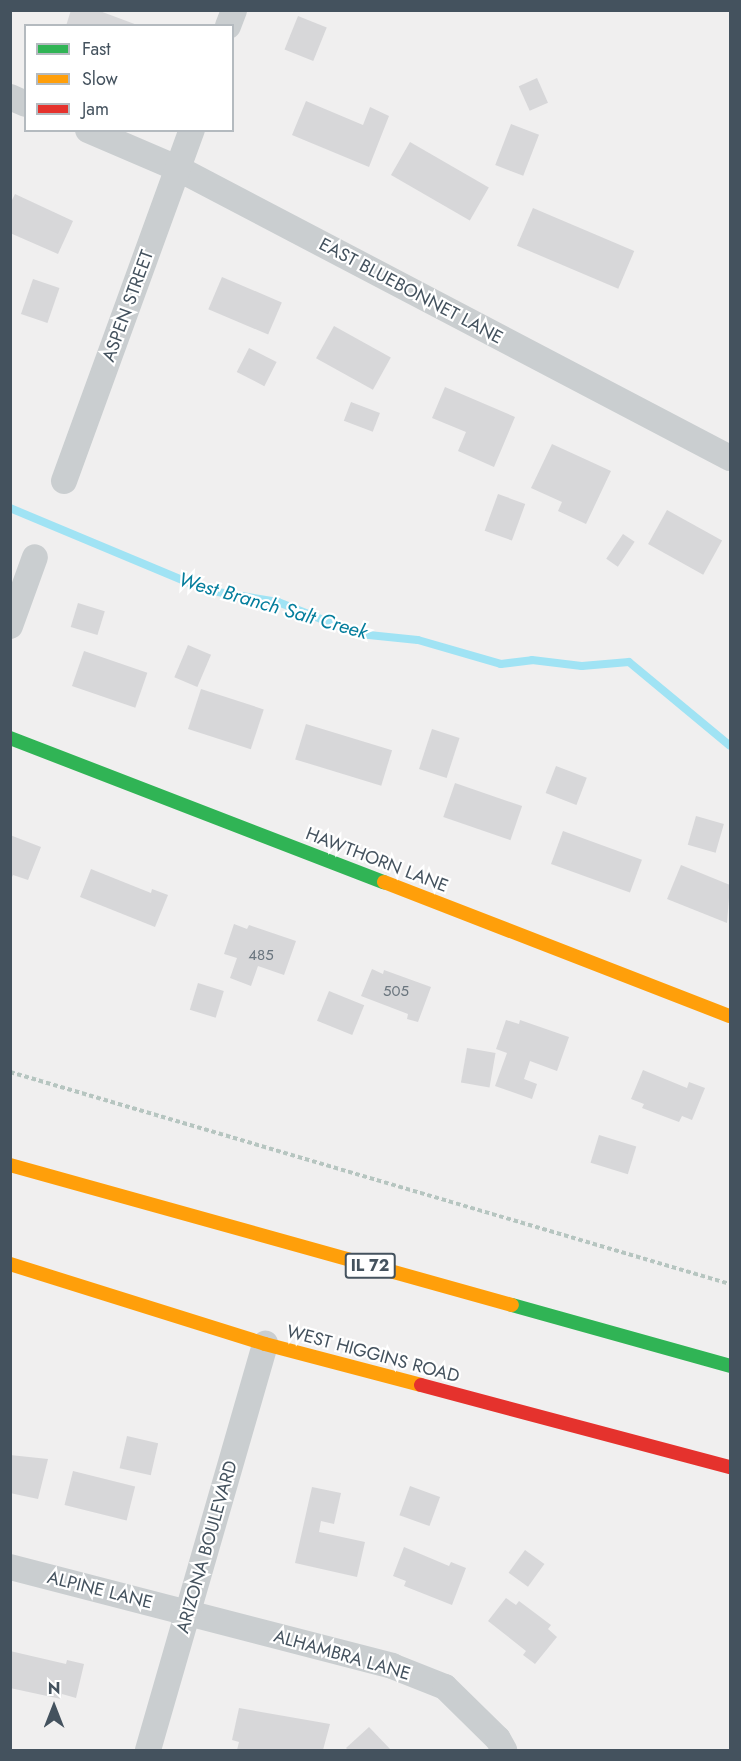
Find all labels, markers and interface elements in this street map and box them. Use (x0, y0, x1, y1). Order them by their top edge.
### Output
legend (24, 24, 234, 132)
text: Fast (82, 36, 111, 62)
text: Slow (82, 66, 118, 92)
text: Jam (82, 96, 109, 122)
street label: EAST BLUEBONNET LANE (315, 233, 507, 349)
street label: ASPEN STREET (98, 247, 158, 365)
water label: West Branch Salt Creek (176, 568, 370, 644)
street label: HAWTHORN LANE (303, 823, 451, 897)
house number: 485 (248, 947, 274, 965)
house number: 505 (383, 983, 409, 1001)
road number: IL 72 (344, 1253, 395, 1279)
street label: WEST HIGGINS ROAD (284, 1321, 462, 1387)
street label: ARIZONA BOULEVARD (172, 1458, 242, 1636)
street label: ALPINE LANE (45, 1566, 155, 1614)
street label: ALHAMBRA LANE (271, 1625, 413, 1685)
north arrow (24, 1677, 84, 1737)
text: N (48, 1677, 60, 1700)

